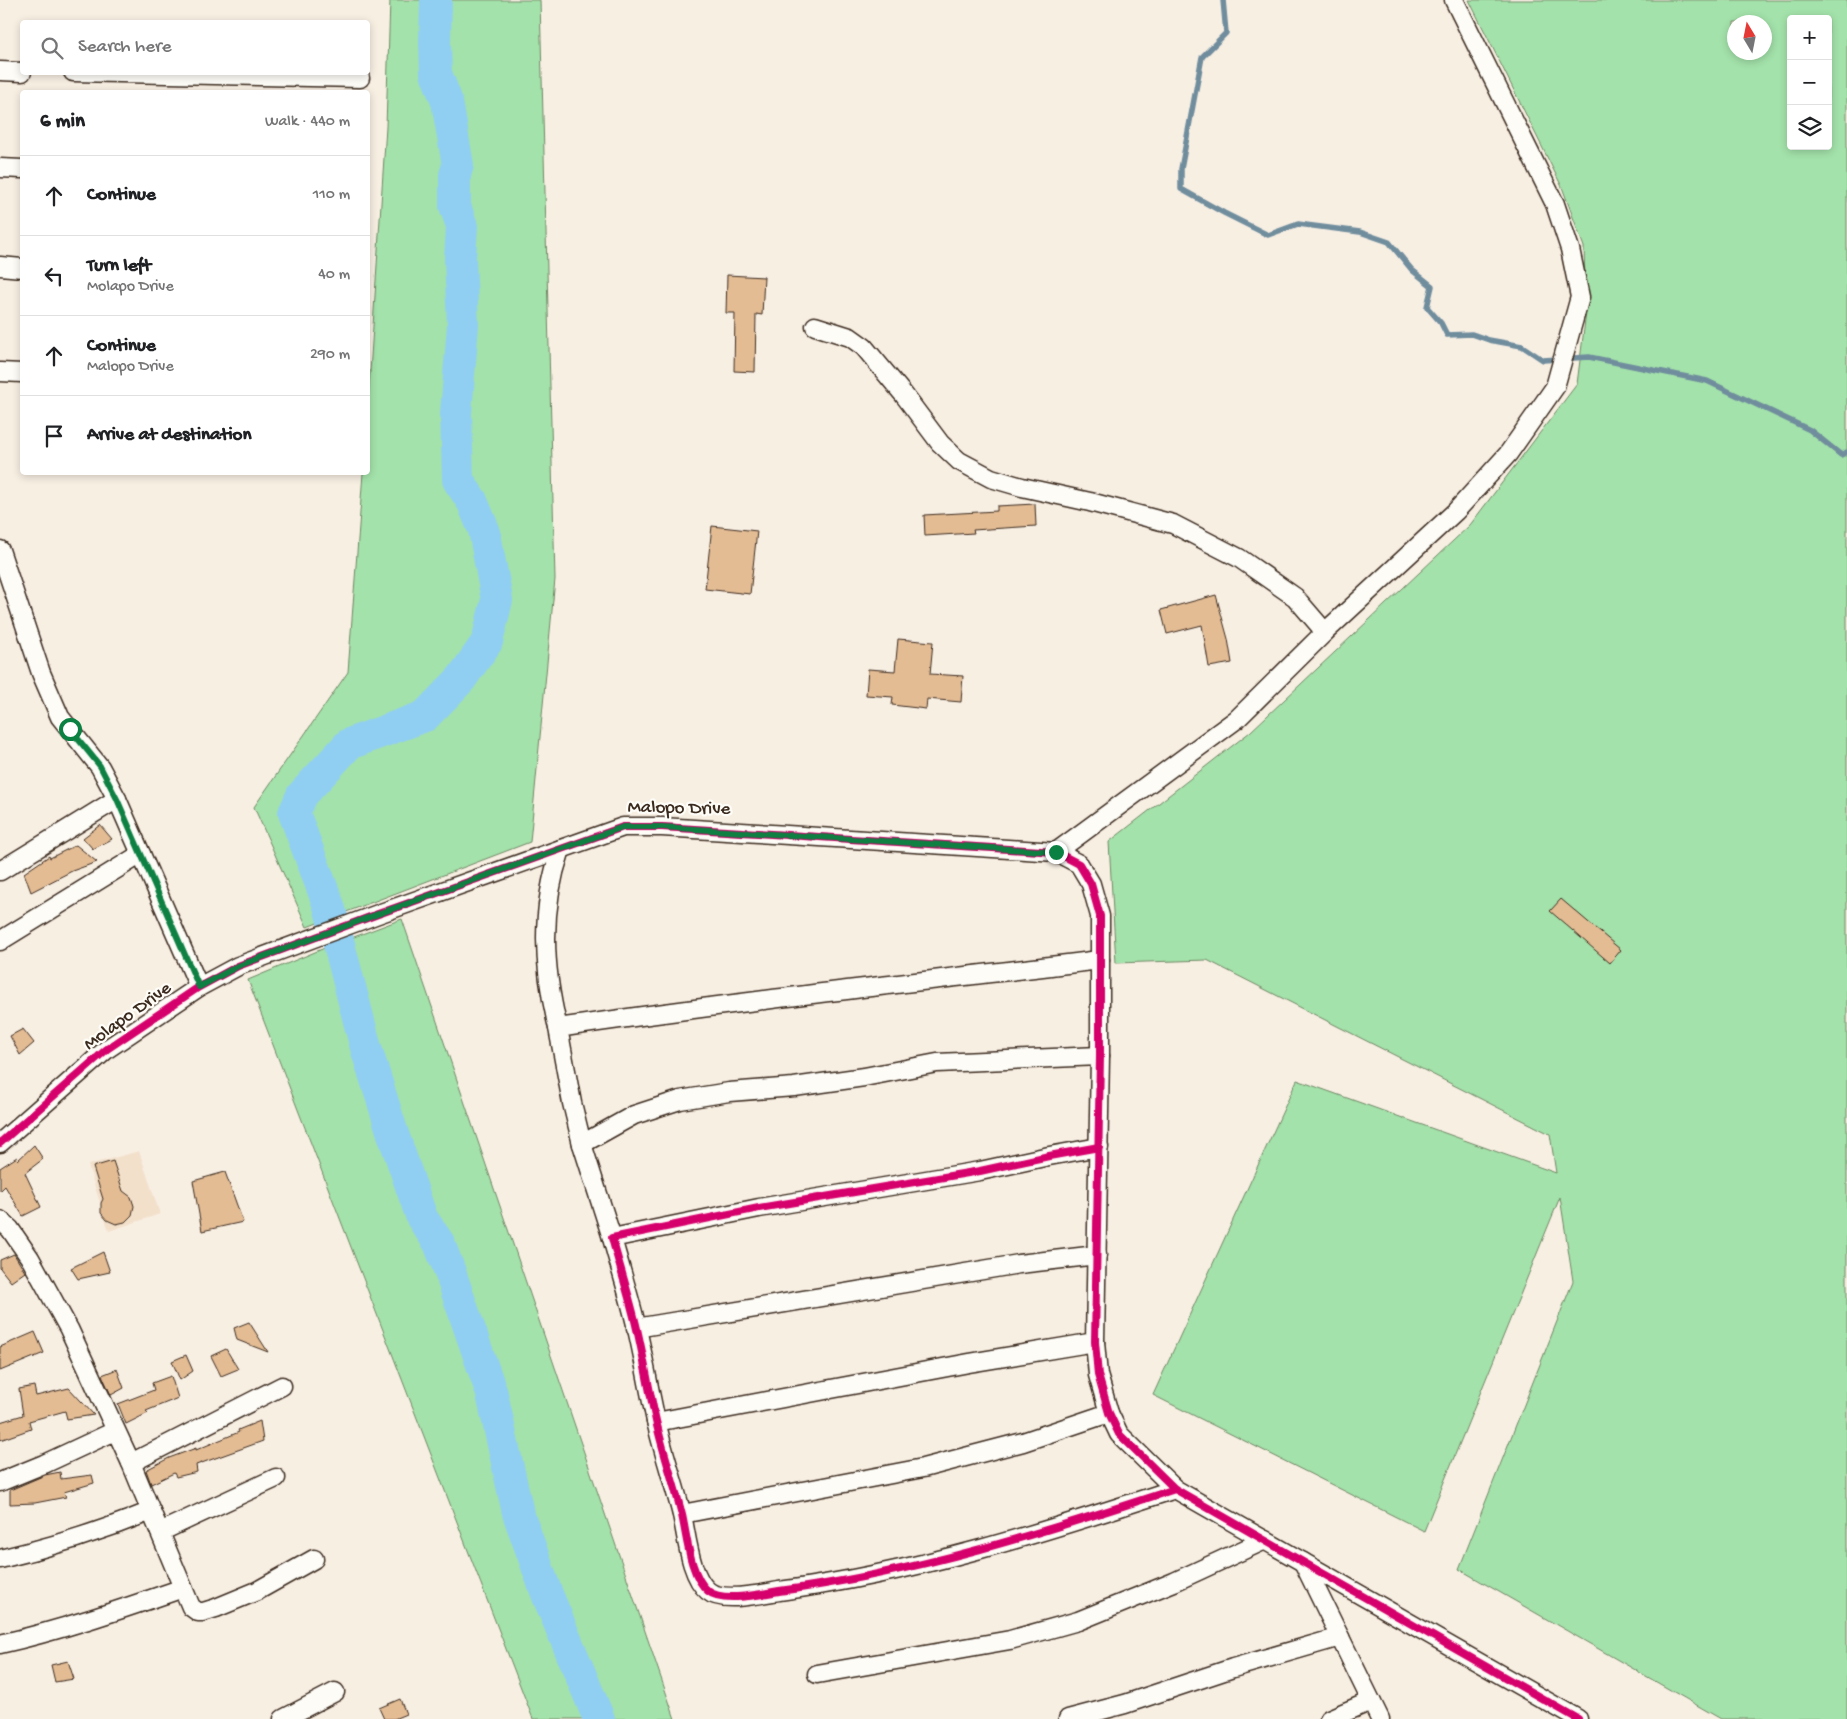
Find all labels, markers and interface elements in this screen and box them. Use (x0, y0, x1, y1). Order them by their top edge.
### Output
north arrow (1727, 15, 1772, 60)
map controls (1787, 15, 1832, 150)
button: + (1787, 15, 1832, 60)
search box (20, 20, 370, 75)
icon: search (38, 34, 66, 62)
text: Search here (78, 36, 172, 59)
button: − (1787, 60, 1832, 105)
button: layers (1787, 105, 1832, 150)
text: 6 min (40, 110, 85, 135)
text: Walk · 440 m (265, 113, 350, 132)
icon: ahead (40, 182, 68, 210)
text: Continue (87, 184, 156, 207)
text: 110 m (313, 186, 350, 205)
text: Turn left (87, 255, 151, 278)
icon: left (40, 262, 68, 290)
text: 40 m (318, 266, 350, 285)
text: Molapo Drive (87, 278, 174, 297)
text: Continue (87, 335, 156, 358)
icon: ahead (40, 342, 68, 370)
text: 290 m (310, 346, 350, 365)
text: Malopo Drive (87, 358, 174, 377)
icon: arrive (40, 422, 68, 450)
text: Arrive at destination (87, 424, 251, 447)
route start (59, 718, 82, 741)
street label: Malopo Drive (627, 797, 731, 821)
route end (1045, 841, 1068, 864)
street label: Molapo Drive (80, 977, 177, 1057)

